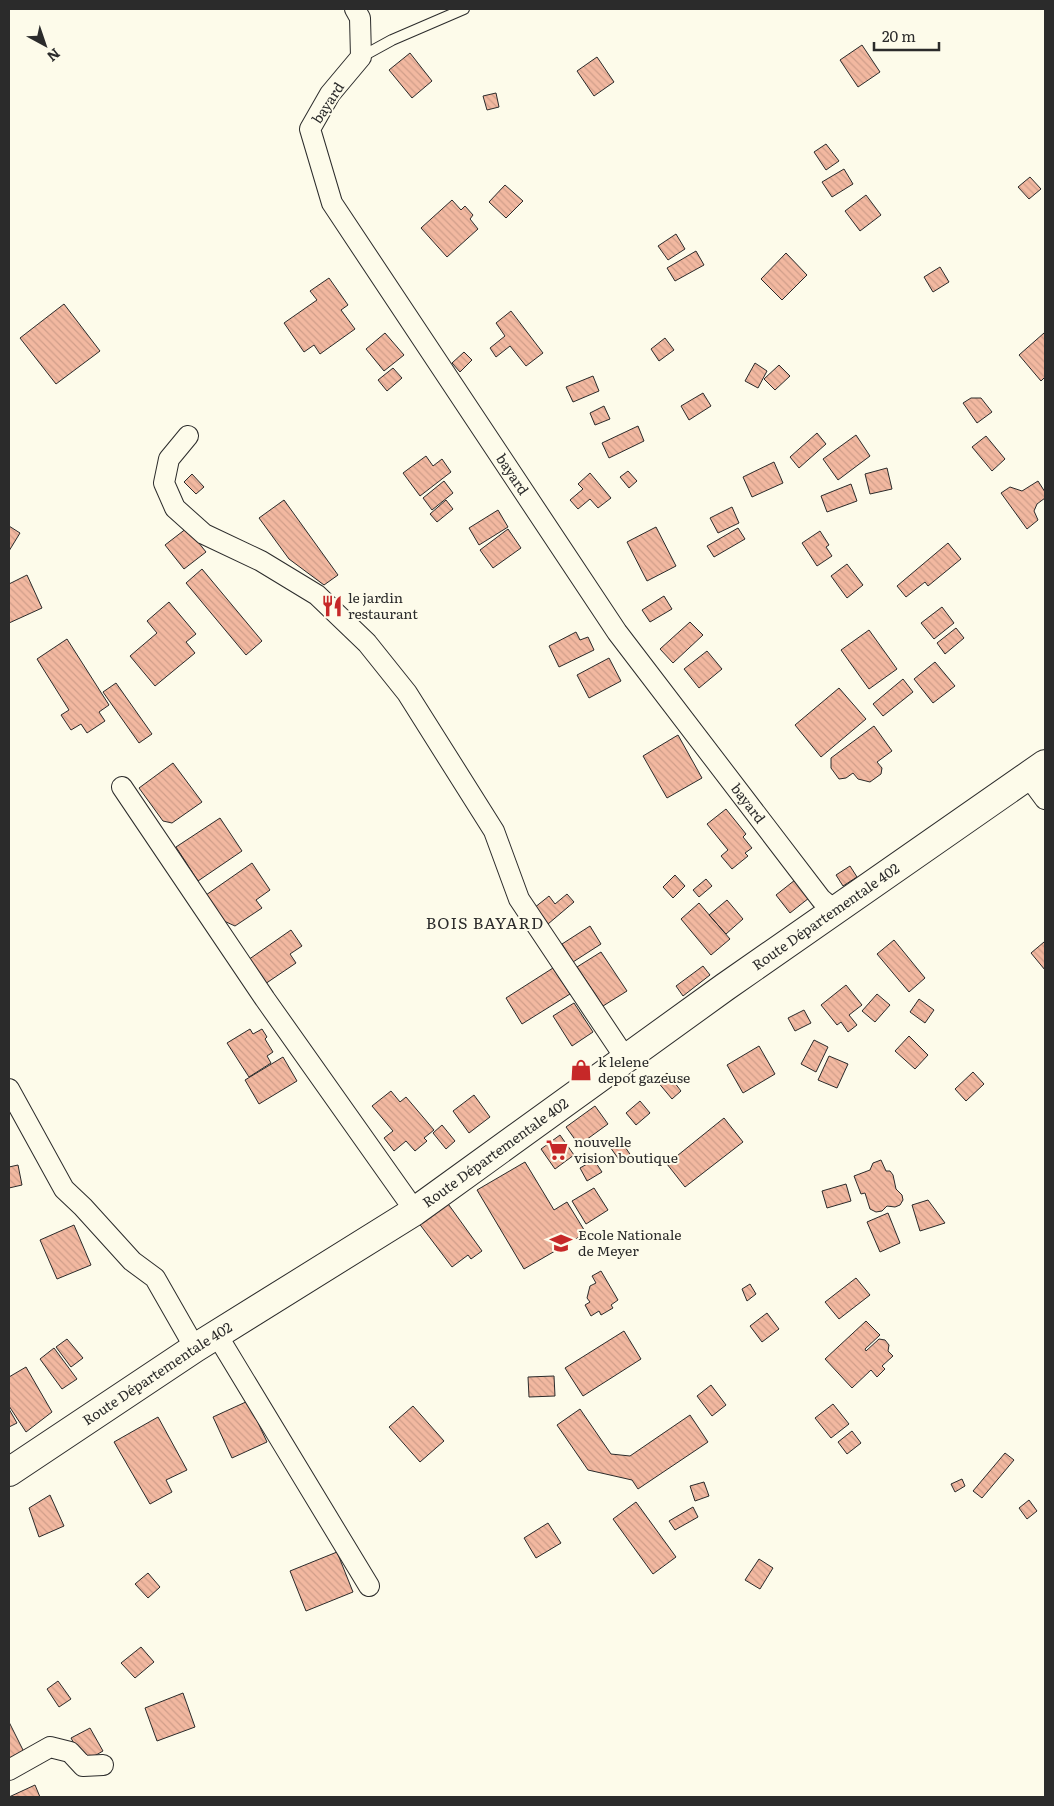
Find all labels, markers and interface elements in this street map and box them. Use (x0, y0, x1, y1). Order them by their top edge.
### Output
north arrow (20, 20, 70, 70)
scale bar (874, 20, 939, 52)
text: 20 m (882, 24, 916, 47)
text: N (43, 44, 65, 67)
street label: bayard (306, 78, 348, 127)
street label: bayard (492, 449, 534, 499)
place label: le jardin restaurant (348, 587, 418, 623)
restaurant icon: le jardin restaurant (319, 593, 345, 619)
street label: bayard (727, 779, 771, 827)
street label: Route Départementale 402 (748, 858, 903, 974)
district label: BOIS BAYARD (426, 910, 544, 934)
place label: k lelene depot gazeuse (598, 1051, 690, 1087)
shop icon: k lelene depot gazeuse (568, 1057, 594, 1083)
street label: Route Départementale 402 (418, 1093, 572, 1211)
place label: nouvelle vision boutique (574, 1131, 678, 1167)
supermarket icon: nouvelle vision boutique (544, 1137, 570, 1163)
place label: Ecole Nationale de Meyer (578, 1224, 682, 1260)
school or university icon: Ecole Nationale de Meyer (548, 1230, 574, 1256)
street label: Route Départementale 402 (78, 1316, 236, 1429)

